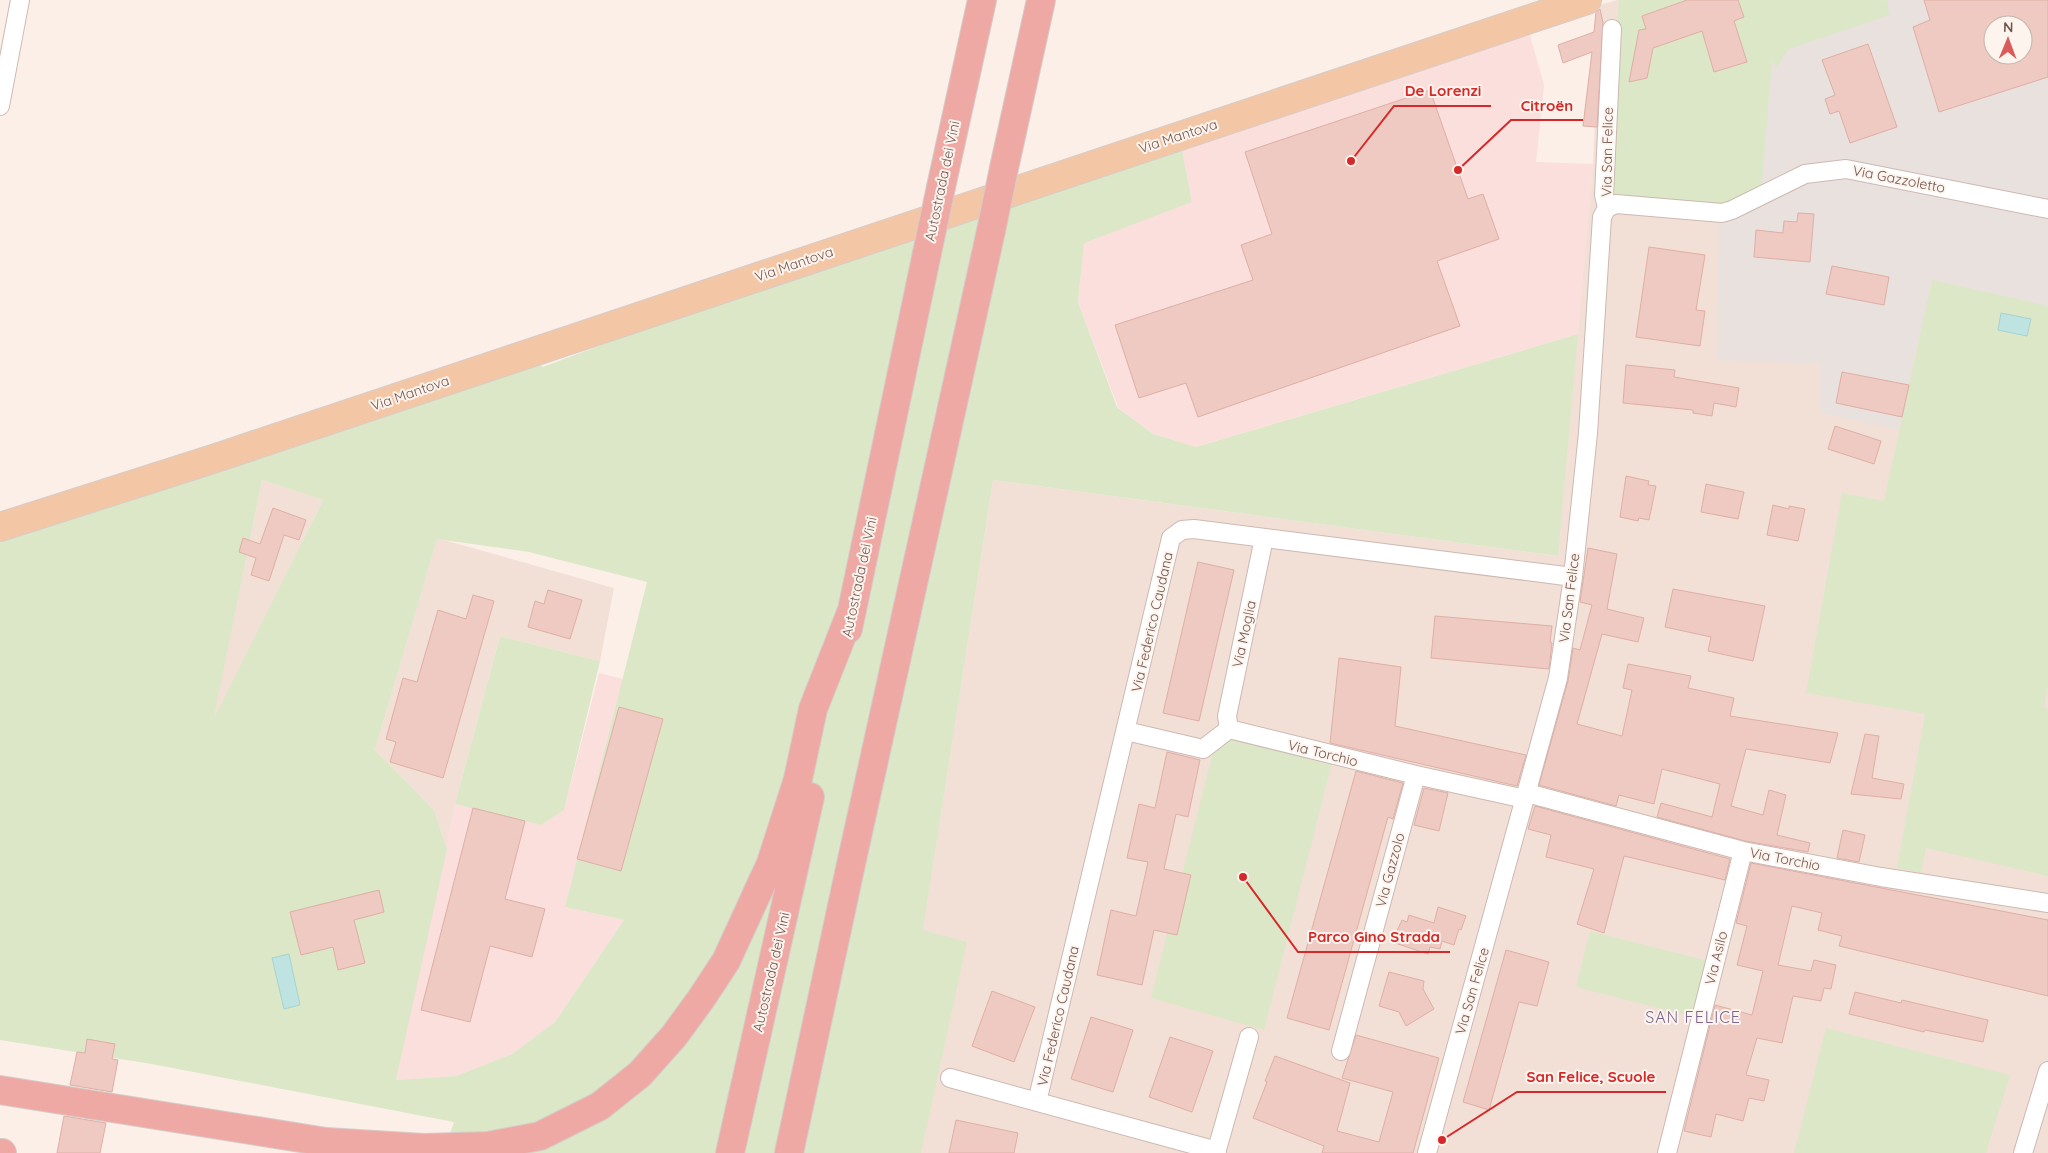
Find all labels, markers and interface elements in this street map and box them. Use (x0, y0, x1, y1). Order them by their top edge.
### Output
north arrow (1983, 15, 2033, 65)
text: N (2003, 18, 2014, 36)
callout: De Lorenzi (1394, 76, 1491, 106)
text: De Lorenzi (1405, 81, 1481, 100)
callout: Citroën (1511, 90, 1583, 120)
text: Citroën (1521, 96, 1573, 115)
street label: Via San Felice (1597, 107, 1617, 197)
street label: Via Mantova (1136, 115, 1220, 157)
street label: Autostrada dei Vini (920, 119, 964, 243)
street label: Via Gazzoletto (1851, 161, 1947, 197)
street label: Via Mantova (752, 242, 836, 286)
street label: Via Mantova (368, 371, 452, 415)
street label: Autostrada dei Vini (837, 515, 881, 639)
street label: Via Federico Caudana (1127, 550, 1177, 694)
street label: Via San Felice (1555, 552, 1583, 644)
street label: Via Moglia (1228, 599, 1260, 669)
street label: Via Torchio (1286, 736, 1360, 770)
street label: Via Gazzolo (1371, 831, 1409, 909)
street label: Via Torchio (1748, 843, 1822, 875)
street label: Autostrada dei Vini (748, 910, 794, 1034)
callout: Parco Gino Strada (1298, 922, 1450, 952)
text: Parco Gino Strada (1308, 927, 1440, 946)
street label: Via Asilo (1701, 929, 1731, 987)
street label: Via Federico Caudana (1033, 944, 1083, 1088)
street label: Via San Felice (1451, 945, 1493, 1037)
district label: SAN FELICE (1645, 1007, 1741, 1027)
callout: San Felice, Scuole (1517, 1062, 1666, 1092)
text: San Felice, Scuole (1527, 1067, 1656, 1086)

